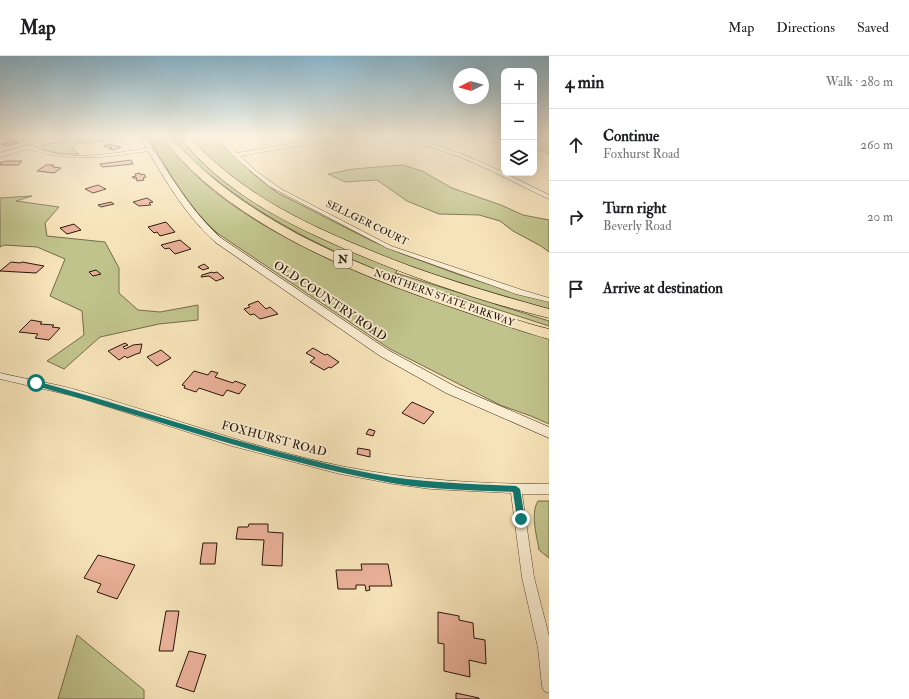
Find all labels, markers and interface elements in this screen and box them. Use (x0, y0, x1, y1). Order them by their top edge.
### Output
text: Map (20, 16, 56, 40)
text: Map (728, 19, 754, 36)
text: Directions (776, 19, 835, 36)
text: Saved (857, 19, 889, 36)
north arrow (453, 68, 489, 104)
map controls (501, 68, 537, 176)
button: + (501, 68, 537, 104)
text: 4 min (565, 72, 604, 93)
text: Walk · 280 m (826, 74, 893, 90)
button: − (501, 104, 537, 140)
text: Continue (603, 127, 659, 146)
icon: ahead (565, 134, 587, 156)
text: 260 m (860, 137, 893, 153)
button: layers (501, 140, 537, 176)
text: Foxhurst Road (603, 146, 680, 162)
street label: SELLGER COURT (324, 198, 411, 248)
text: Turn right (603, 199, 666, 218)
icon: right (565, 206, 587, 228)
text: 20 m (867, 209, 893, 225)
text: Beverly Road (603, 218, 672, 234)
road number: N (334, 250, 352, 268)
street label: OLD COUNTRY ROAD (271, 258, 390, 345)
street label: NORTHERN STATE PARKWAY (372, 267, 517, 329)
icon: arrive (565, 278, 587, 300)
text: Arrive at destination (603, 279, 723, 298)
route start (27, 374, 45, 392)
street label: FOXHURST ROAD (220, 418, 328, 460)
route end (512, 510, 530, 528)

